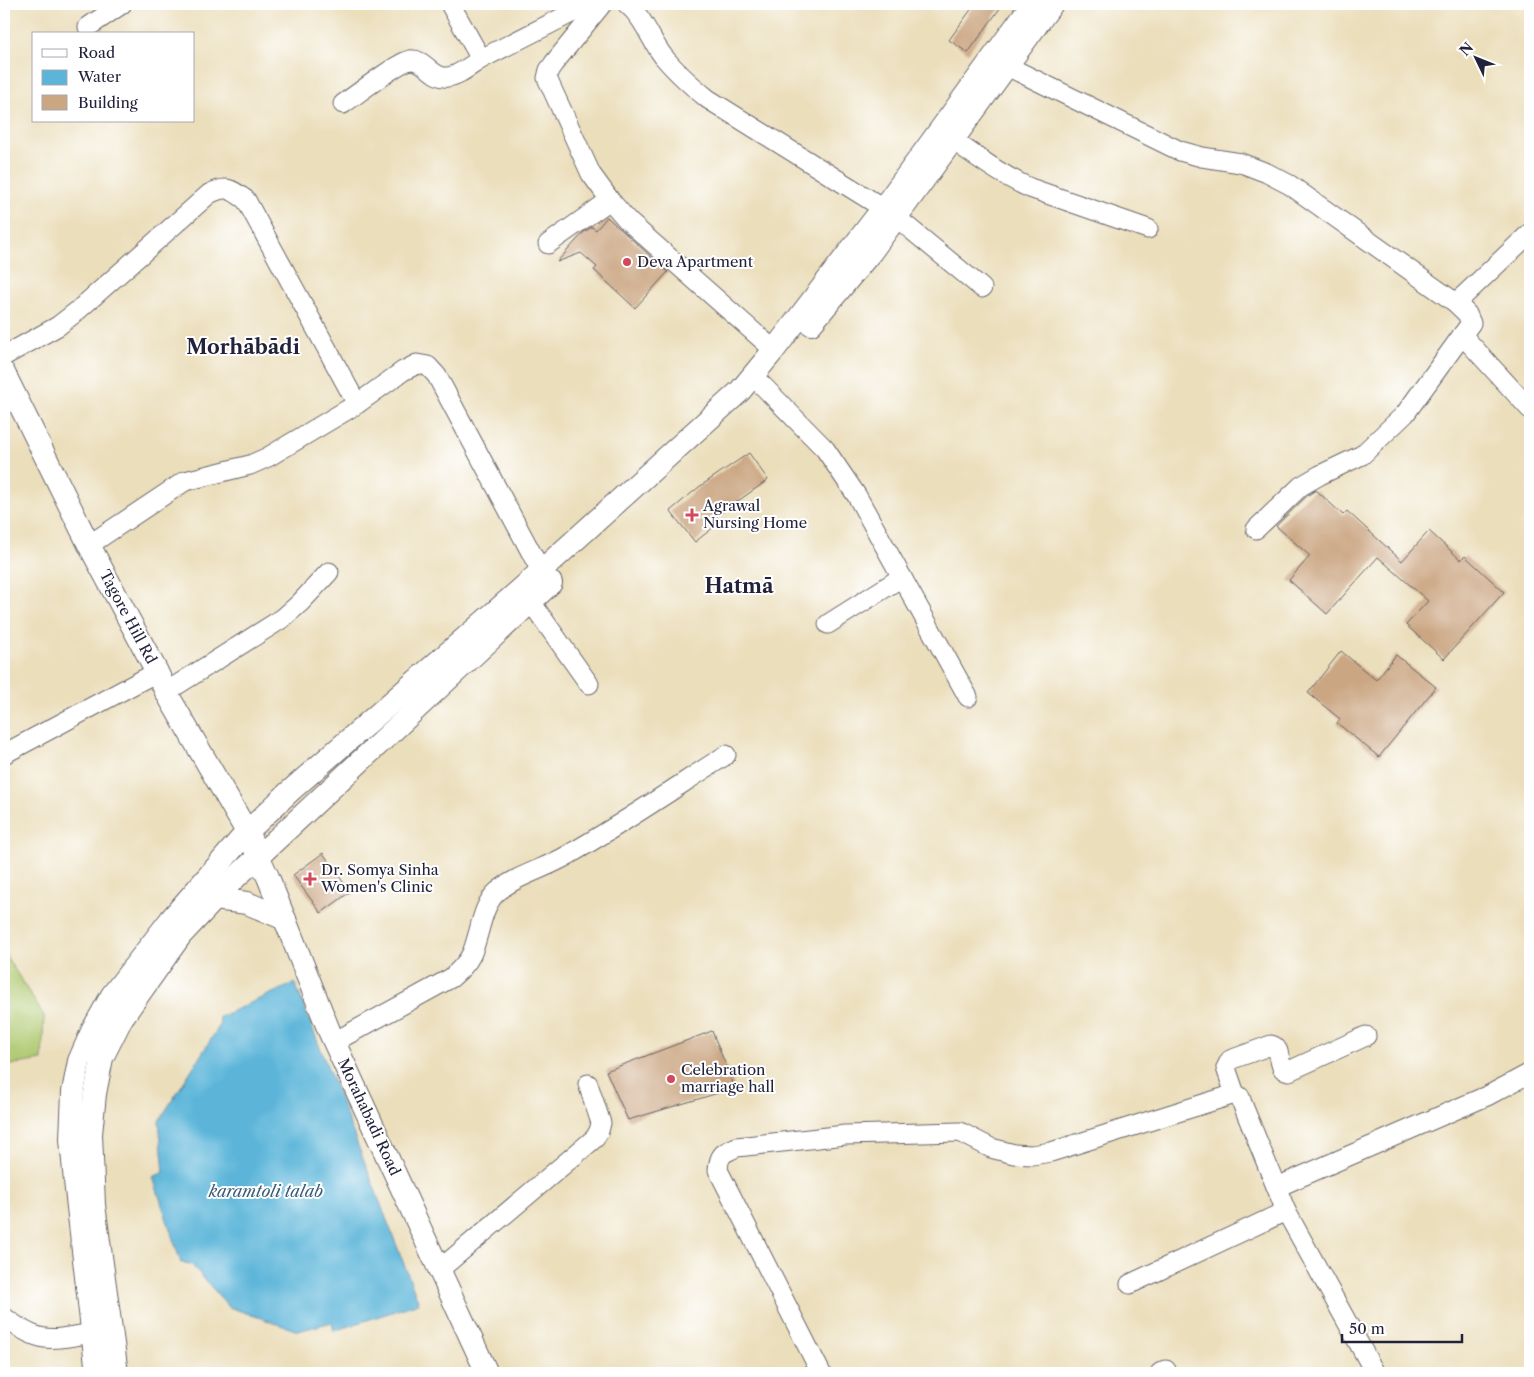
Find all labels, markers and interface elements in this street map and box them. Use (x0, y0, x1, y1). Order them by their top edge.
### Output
legend (32, 32, 195, 122)
north arrow (1452, 32, 1502, 82)
text: N (1456, 39, 1477, 60)
text: Road (78, 43, 115, 62)
text: Water (77, 67, 122, 86)
text: Building (78, 93, 138, 112)
place label: Deva Apartment (637, 252, 754, 271)
marker: Deva Apartment (621, 256, 633, 268)
district label: Morhābādi (186, 335, 300, 359)
place label: Agrawal Nursing Home (702, 496, 807, 532)
marker: Agrawal Nursing Home (685, 508, 699, 522)
street label: Tagore Hill Rd (96, 567, 161, 667)
district label: Hatmā (704, 574, 774, 598)
place label: Dr. Somya Sinha Women's Clinic (320, 860, 439, 896)
marker: Dr. Somya Sinha Women's Clinic (303, 872, 317, 886)
street label: Morahabadi Road (334, 1055, 405, 1178)
place label: Celebration marriage hall (681, 1060, 775, 1096)
marker: Celebration marriage hall (665, 1073, 677, 1085)
water label: karamtoli talab (208, 1181, 323, 1201)
scale bar (1342, 1312, 1462, 1344)
text: 50 m (1349, 1319, 1385, 1338)

